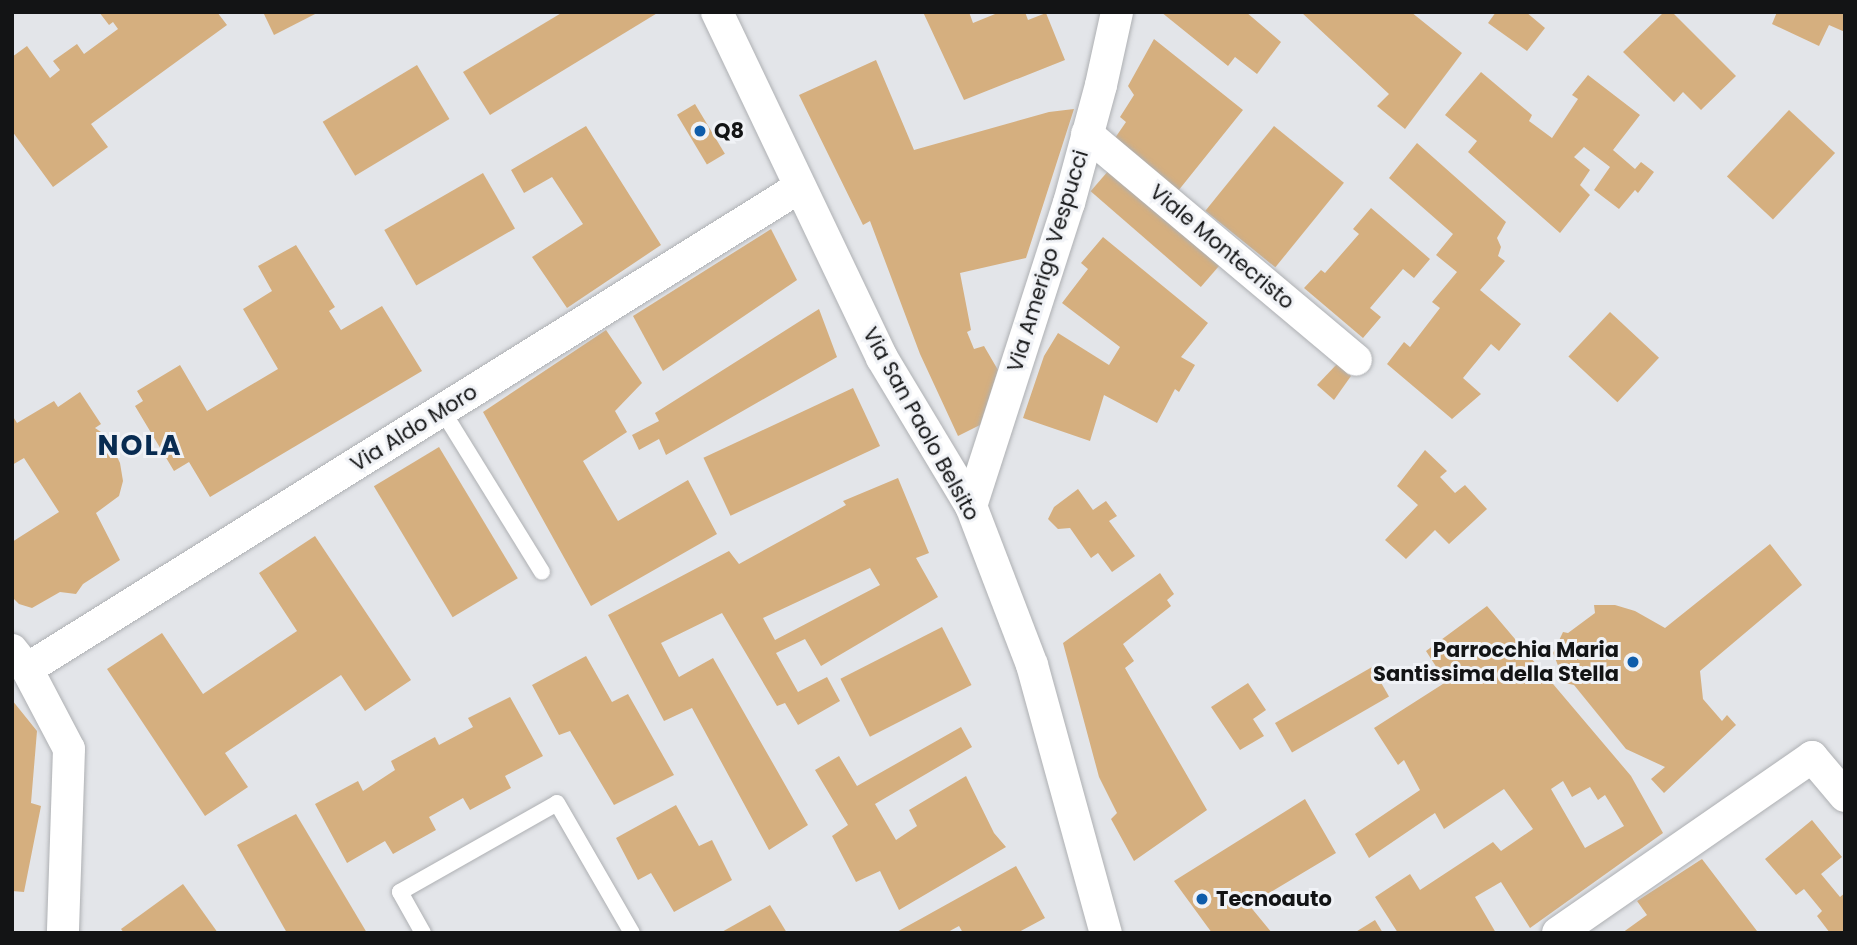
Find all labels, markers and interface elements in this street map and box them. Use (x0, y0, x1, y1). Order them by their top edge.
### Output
place label: Q8 (714, 118, 744, 144)
marker: Q8 (692, 123, 708, 139)
street label: Via Amerigo Vespucci (1002, 147, 1094, 375)
street label: Viale Montecristo (1145, 179, 1299, 315)
street label: Via San Paolo Belsito (857, 323, 985, 525)
street label: Via Aldo Moro (346, 379, 482, 477)
district label: NOLA (98, 429, 182, 463)
place label: Parrocchia Maria Santissima della Stella (1373, 637, 1619, 687)
marker: Parrocchia Maria Santissima della Stella (1625, 654, 1641, 670)
place label: Tecnoauto (1216, 886, 1332, 912)
marker: Tecnoauto (1194, 891, 1210, 907)

